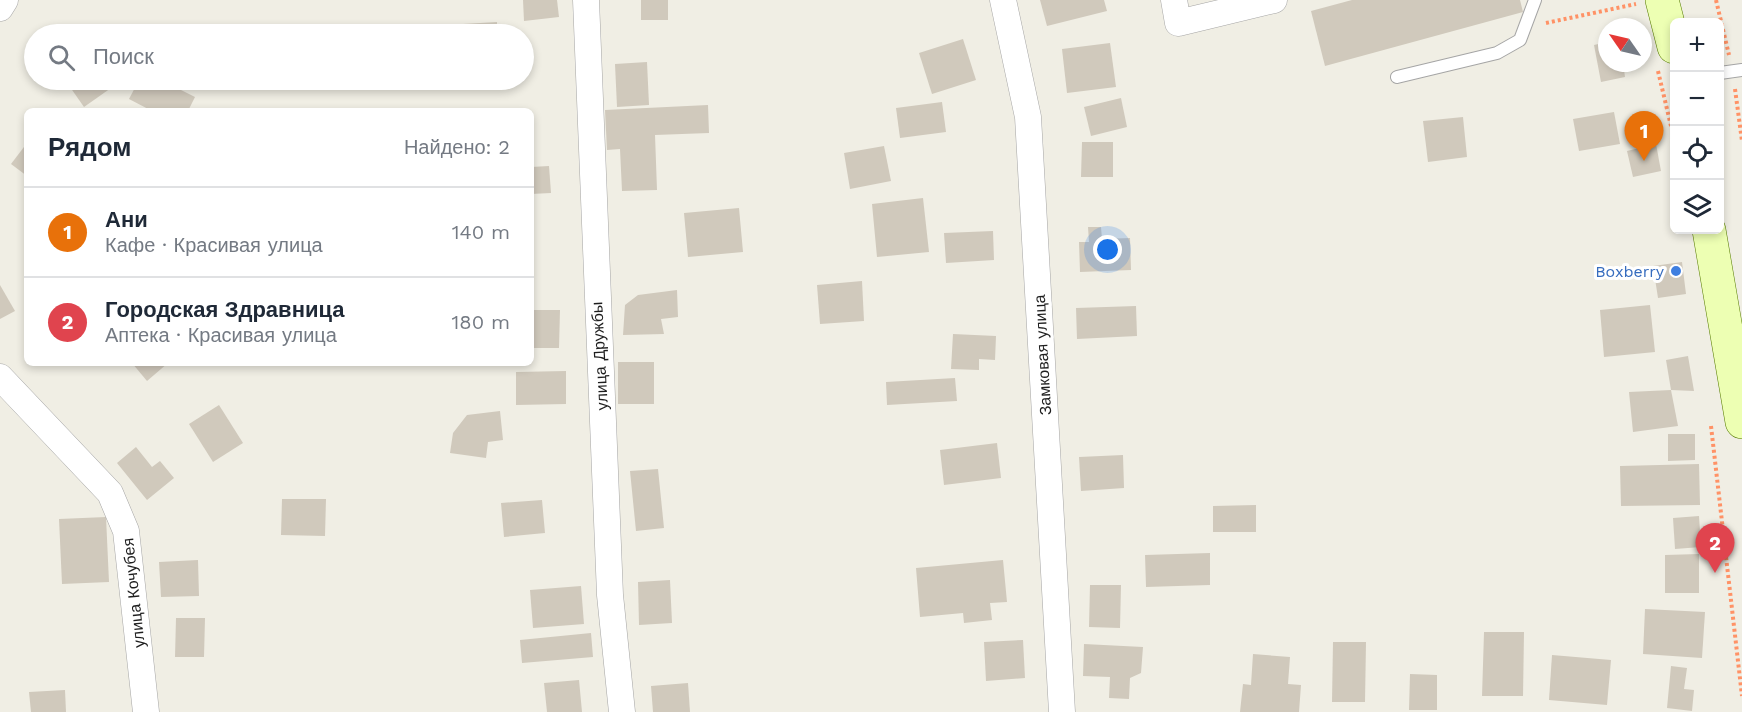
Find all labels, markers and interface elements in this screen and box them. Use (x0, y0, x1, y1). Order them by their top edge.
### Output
north arrow (1598, 18, 1652, 72)
map controls (1670, 18, 1724, 234)
button: + (1670, 18, 1724, 72)
search box (24, 24, 534, 90)
icon: search (45, 41, 78, 74)
text: Поиск (93, 44, 154, 69)
button: − (1670, 72, 1724, 126)
pin: 1 (1624, 112, 1664, 161)
button: locate (1670, 126, 1724, 180)
text: Рядом (48, 132, 131, 162)
text: Найдено: 2 (404, 135, 510, 159)
button: layers (1670, 180, 1724, 234)
text: Ани (105, 207, 148, 232)
text: 1 (63, 220, 72, 244)
text: 140 m (452, 220, 510, 244)
text: Кафе · Красивая улица (105, 233, 323, 257)
your location (1093, 235, 1122, 264)
place label: Boxberry (1595, 262, 1665, 281)
marker: Boxberry (1669, 264, 1683, 278)
street label: Замковая улица (1030, 294, 1055, 416)
text: Городская Здравница (105, 297, 344, 322)
street label: улица Дружбы (587, 301, 612, 411)
text: 2 (62, 310, 73, 334)
text: 180 m (452, 310, 510, 334)
text: Аптека · Красивая улица (105, 323, 337, 347)
pin: 2 (1696, 524, 1734, 573)
street label: улица Кочубея (118, 537, 149, 649)

